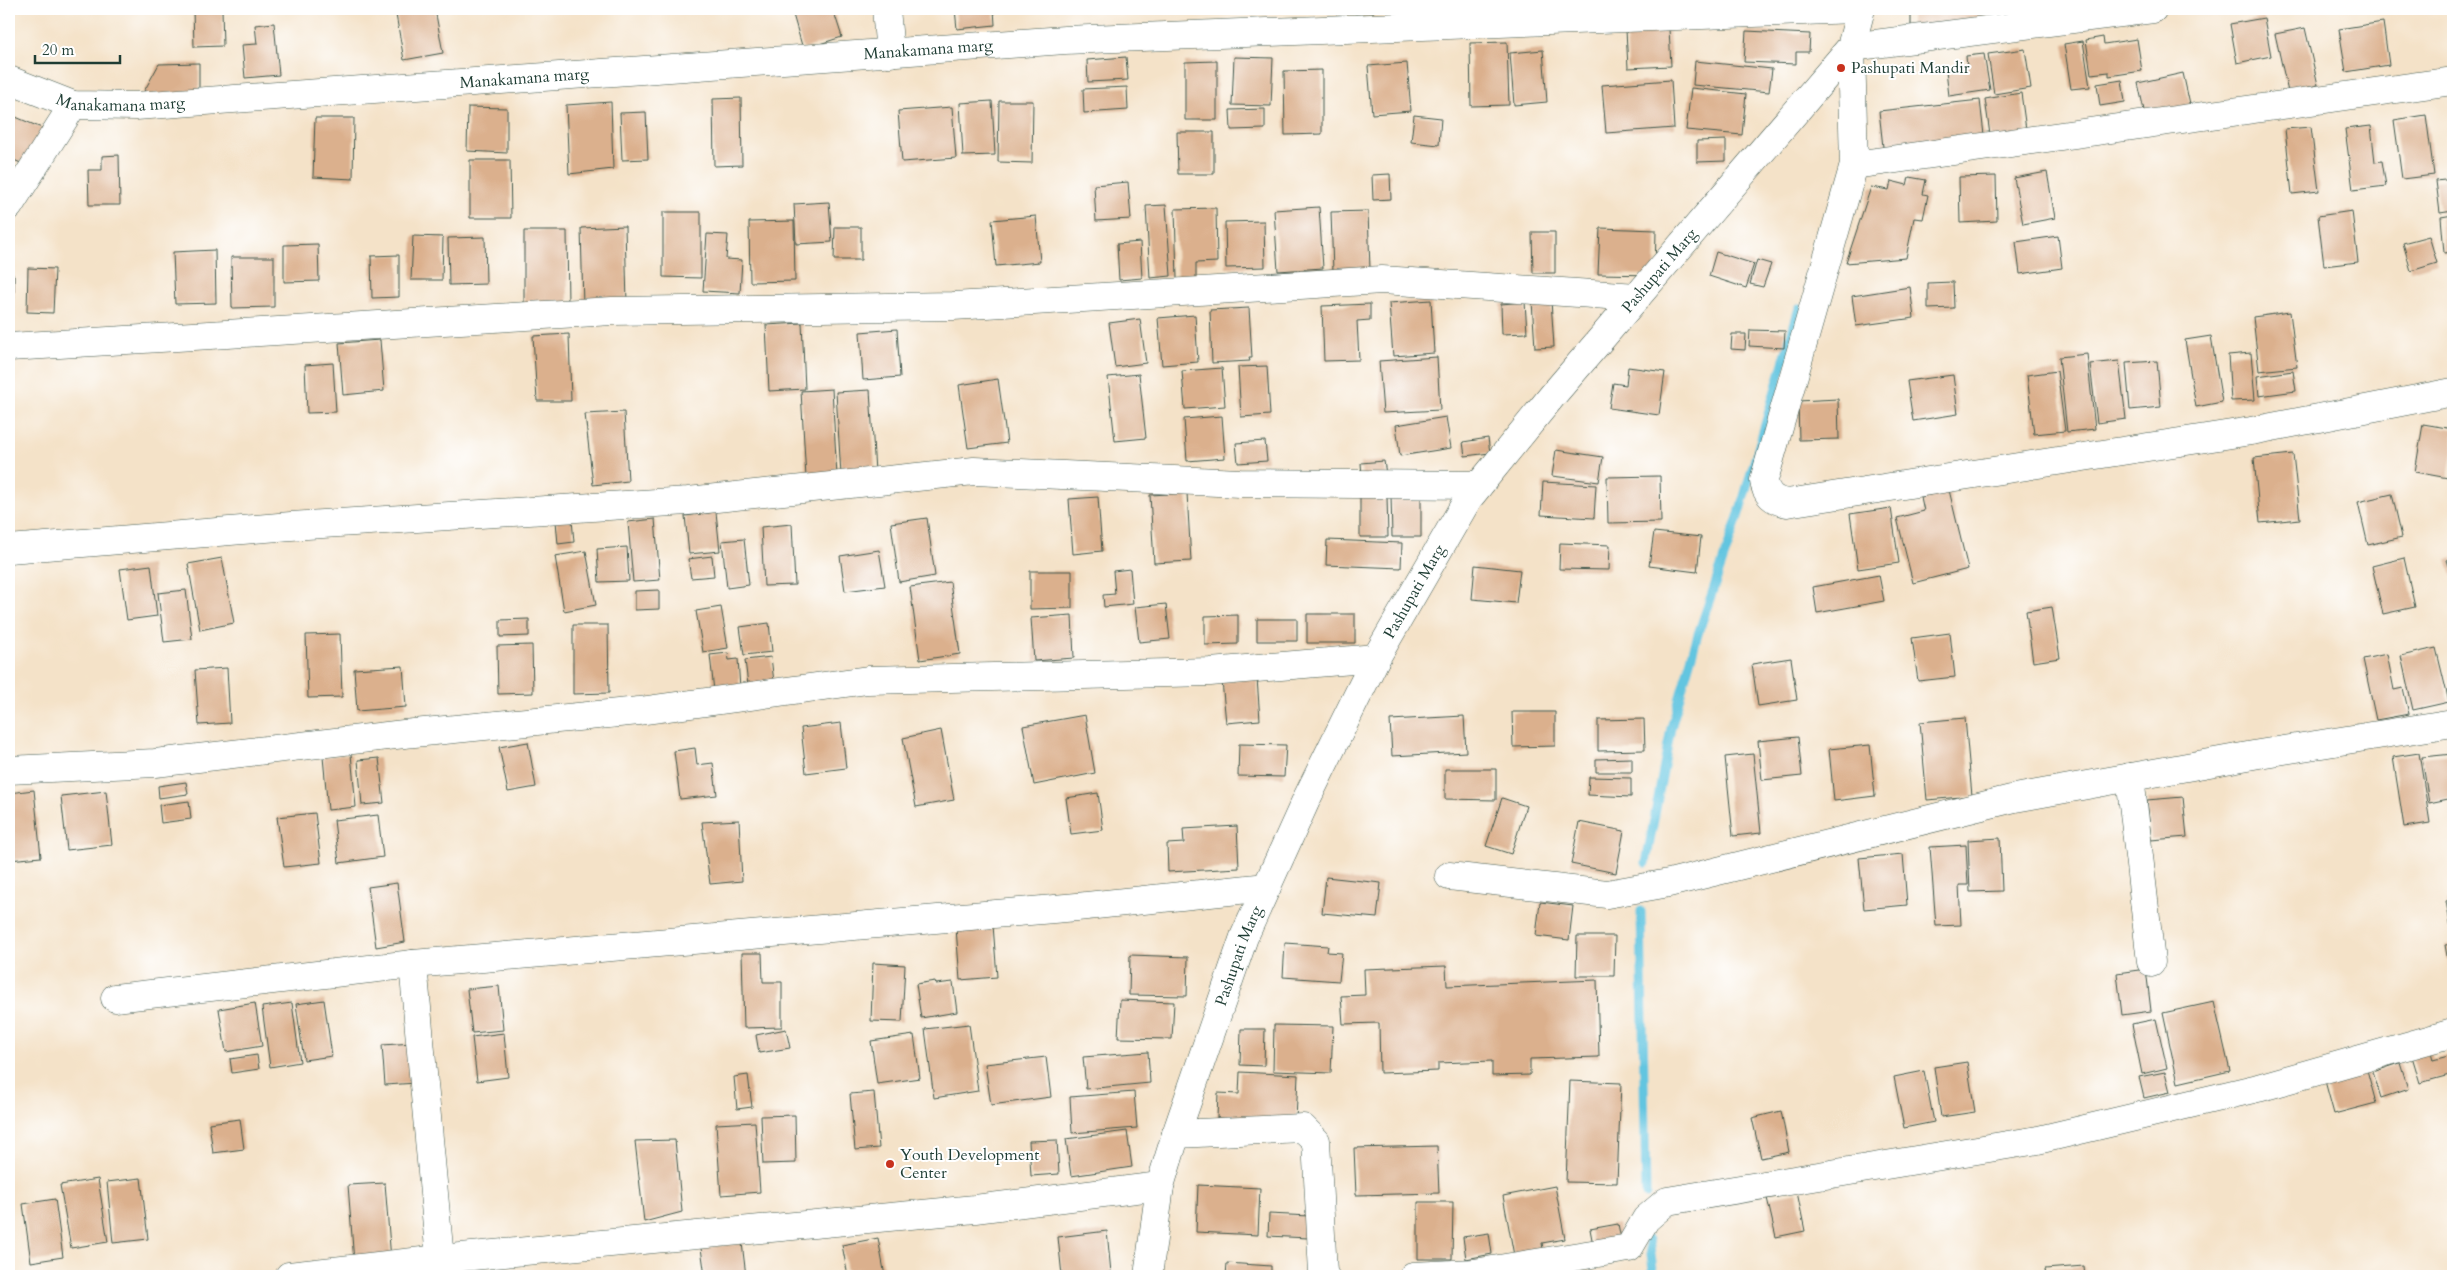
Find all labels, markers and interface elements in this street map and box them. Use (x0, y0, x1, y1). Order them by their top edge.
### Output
scale bar (35, 32, 120, 64)
street label: Manakamana marg (863, 34, 994, 65)
text: 20 m (42, 40, 74, 60)
place label: Pashupati Mandir (1851, 57, 1970, 79)
marker: Pashupati Mandir (1835, 62, 1847, 74)
street label: Manakamana marg (459, 63, 590, 94)
street label: Manakamana marg (53, 88, 186, 117)
street label: Pashupati Marg (1617, 223, 1702, 318)
street label: Pashupati Marg (1378, 540, 1450, 643)
street label: Pashupati Marg (1210, 902, 1268, 1009)
place label: Youth Development Center (900, 1144, 1039, 1184)
marker: Youth Development Center (884, 1158, 896, 1170)

